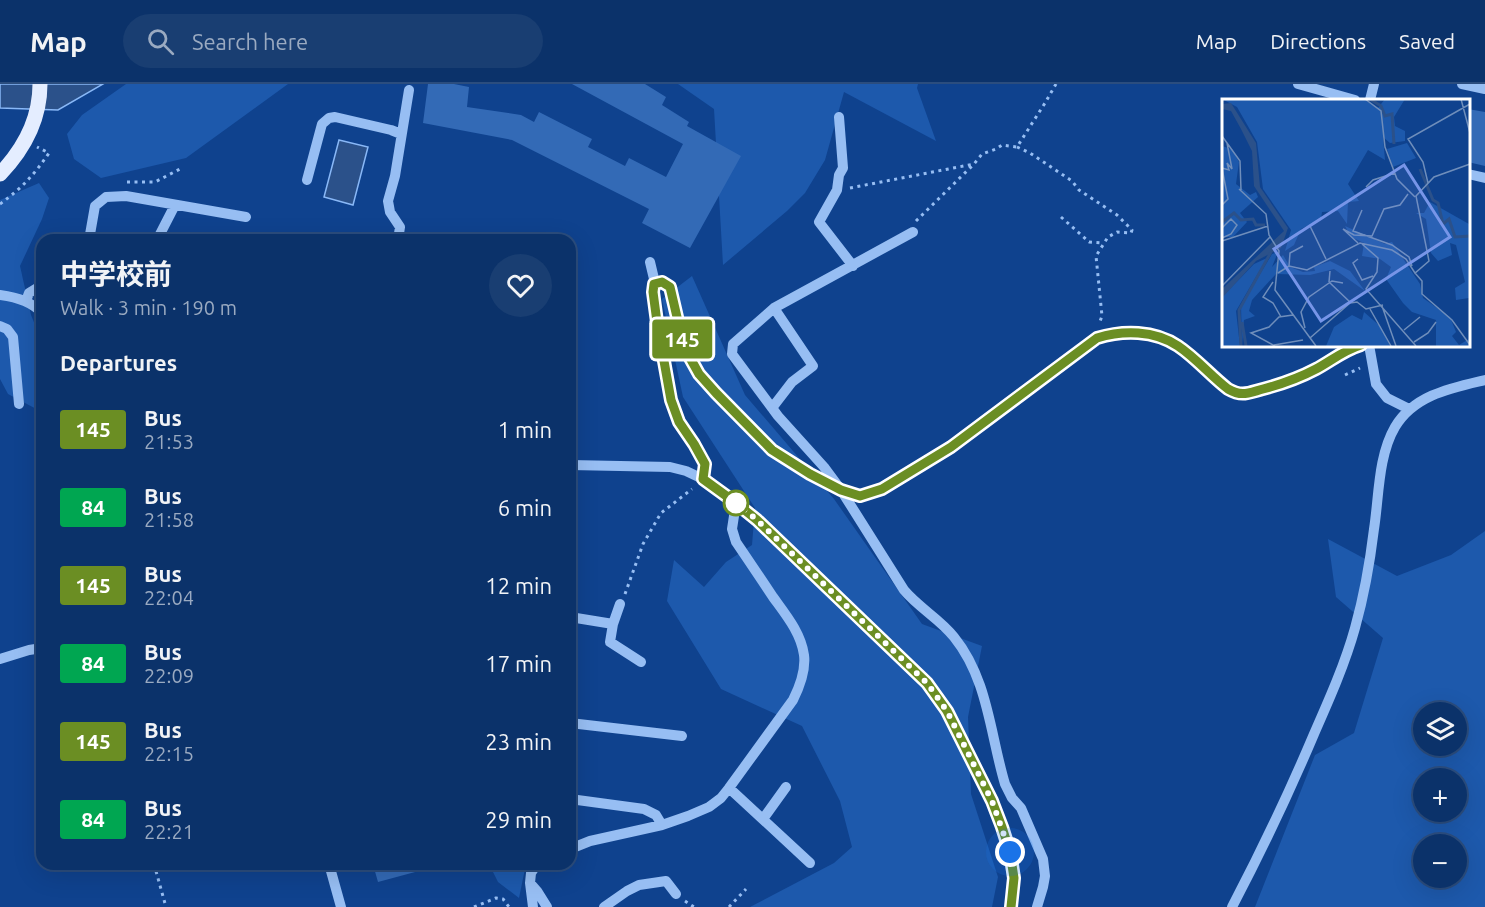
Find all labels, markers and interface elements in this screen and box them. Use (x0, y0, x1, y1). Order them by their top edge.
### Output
search box (123, 14, 543, 68)
icon: search (144, 25, 177, 58)
text: Map (30, 26, 87, 57)
text: Search here (192, 29, 308, 54)
text: Map (1196, 29, 1237, 53)
text: Directions (1270, 29, 1366, 53)
text: Saved (1399, 29, 1455, 53)
inset map (1222, 99, 1470, 346)
button: heart (489, 254, 552, 317)
text: 中学校前 (60, 258, 172, 289)
text: Walk · 3 min · 190 m (60, 296, 237, 319)
line badge: 145 (648, 320, 716, 358)
text: 145 (664, 327, 700, 351)
text: Departures (60, 350, 177, 375)
text: Bus (144, 405, 182, 430)
text: 145 (75, 417, 111, 441)
text: 1 min (498, 417, 552, 442)
text: 21:53 (144, 430, 194, 453)
text: Bus (144, 483, 182, 508)
unlabelled marker (723, 490, 749, 516)
text: 84 (81, 495, 105, 519)
text: 6 min (498, 495, 552, 520)
text: 21:58 (144, 508, 194, 531)
text: Bus (144, 561, 182, 586)
text: 145 (75, 573, 111, 597)
text: 12 min (485, 573, 552, 598)
text: 22:04 (144, 586, 194, 609)
text: Bus (144, 639, 182, 664)
text: 84 (81, 651, 105, 675)
text: 17 min (485, 651, 552, 676)
text: 22:09 (144, 664, 194, 687)
map controls (1413, 702, 1467, 888)
button: layers (1413, 702, 1467, 756)
text: Bus (144, 717, 182, 742)
text: 145 (75, 729, 111, 753)
text: 23 min (485, 729, 552, 754)
text: 22:15 (144, 742, 194, 765)
button: + (1413, 768, 1467, 822)
text: Bus (144, 795, 182, 820)
text: 84 (81, 807, 105, 831)
text: 29 min (485, 807, 552, 832)
text: 22:21 (144, 820, 194, 843)
button: − (1413, 834, 1467, 888)
your location (995, 837, 1025, 867)

